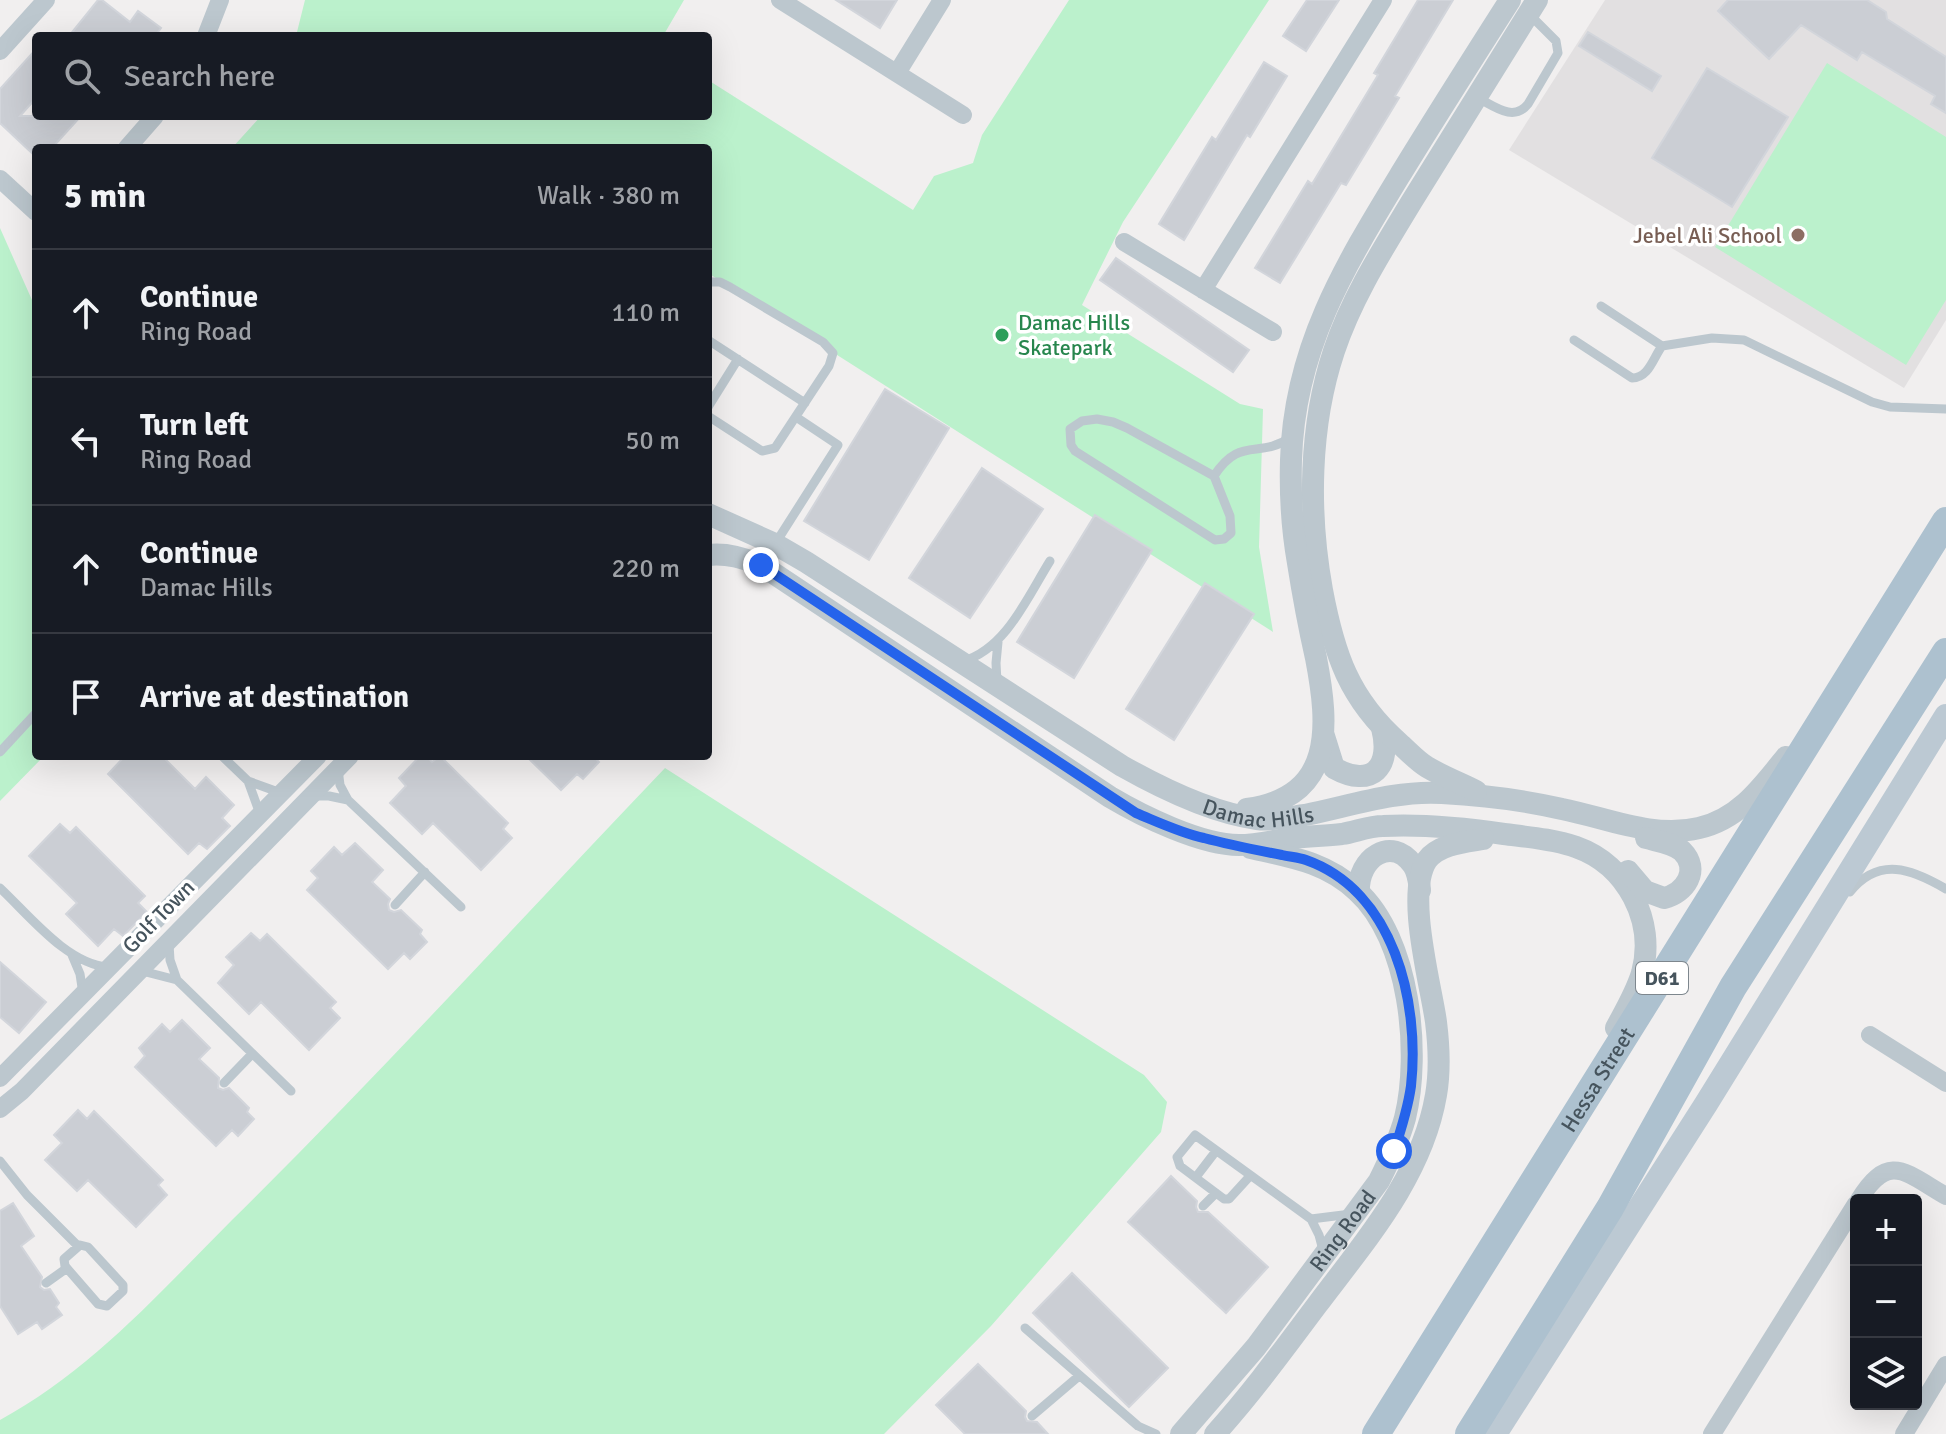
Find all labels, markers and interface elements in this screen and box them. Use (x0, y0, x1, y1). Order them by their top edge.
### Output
search box (32, 32, 712, 120)
icon: search (60, 54, 104, 98)
text: Search here (124, 58, 275, 95)
text: 5 min (64, 175, 146, 217)
text: Walk · 380 m (537, 180, 680, 212)
place label: Jebel Ali School (1633, 222, 1782, 249)
marker: Jebel Ali School (1789, 226, 1807, 244)
text: Continue (140, 279, 258, 316)
icon: ahead (64, 291, 108, 335)
text: 110 m (611, 297, 680, 329)
place label: Damac Hills Skatepark (1018, 309, 1130, 361)
text: Ring Road (140, 316, 252, 348)
marker: Damac Hills Skatepark (993, 326, 1011, 344)
text: Turn left (140, 407, 249, 444)
icon: left (64, 419, 108, 463)
text: 50 m (625, 425, 680, 457)
text: Ring Road (140, 444, 252, 476)
text: Continue (140, 535, 258, 572)
icon: ahead (64, 547, 108, 591)
route end (743, 547, 779, 583)
text: 220 m (611, 553, 680, 585)
text: Damac Hills (140, 572, 273, 604)
icon: arrive (64, 675, 108, 719)
text: Arrive at destination (140, 679, 409, 716)
street label: Damac Hills (1199, 793, 1316, 834)
street label: Golf Town (117, 874, 200, 959)
road number: D61 (1636, 962, 1688, 994)
street label: Hessa Street (1555, 1022, 1641, 1137)
route start (1376, 1133, 1412, 1169)
street label: Ring Road (1304, 1185, 1382, 1277)
map controls (1850, 1194, 1922, 1410)
button: + (1850, 1194, 1922, 1266)
button: − (1850, 1266, 1922, 1338)
button: layers (1850, 1338, 1922, 1410)

